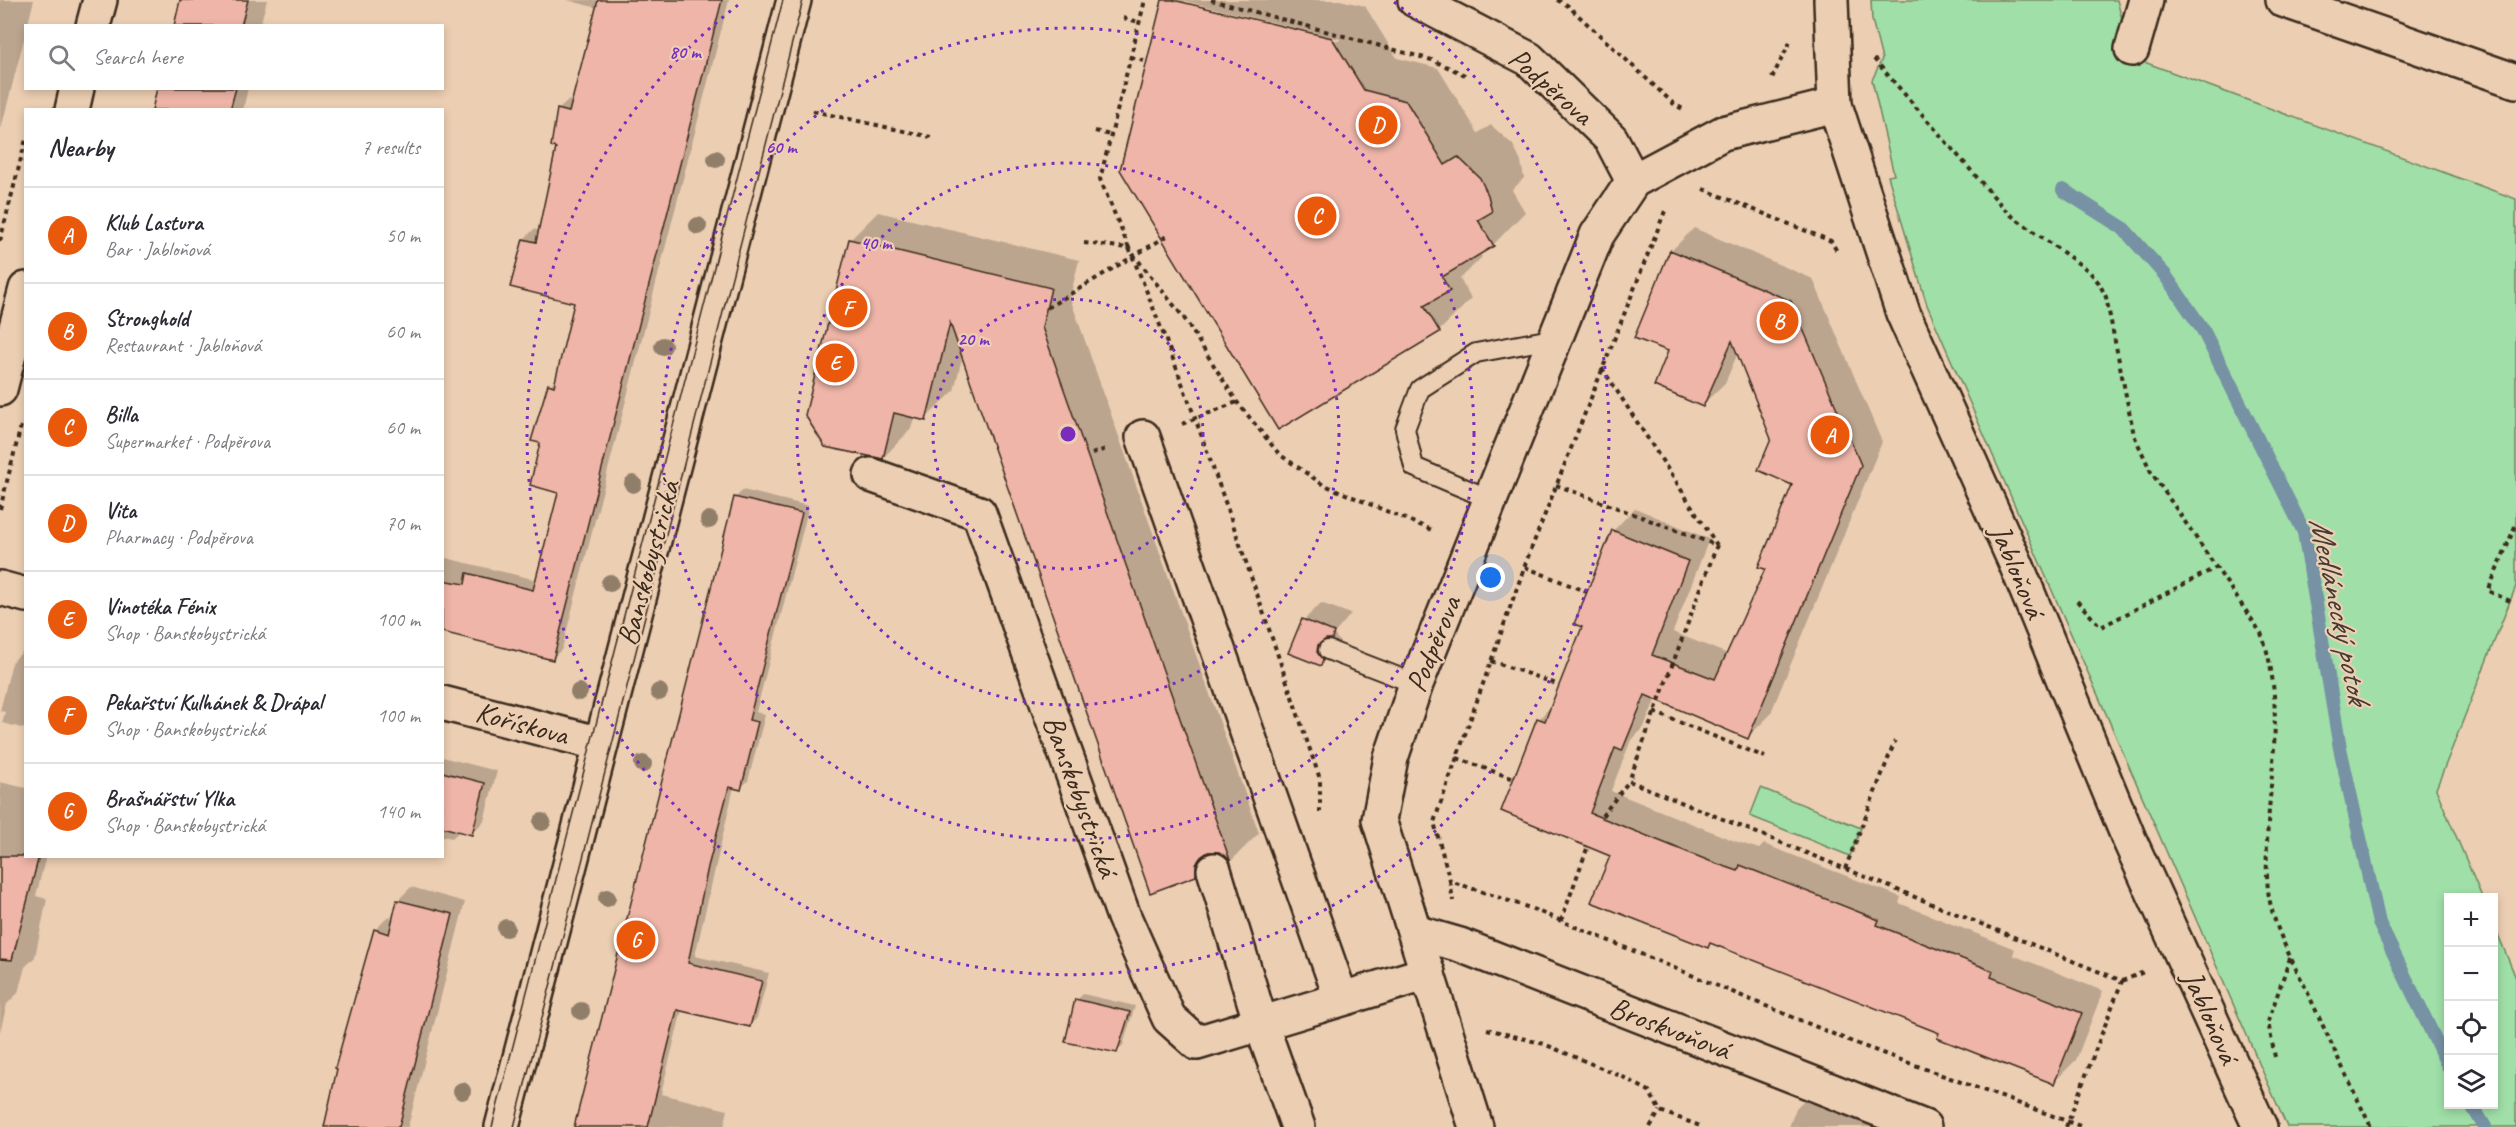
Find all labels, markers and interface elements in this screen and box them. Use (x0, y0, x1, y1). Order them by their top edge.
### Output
search box (24, 24, 444, 90)
street label: Podpěrova (1501, 39, 1603, 134)
icon: search (45, 41, 78, 74)
text: 80 m (670, 41, 702, 63)
text: Search here (93, 43, 183, 71)
pin: D (1358, 102, 1398, 148)
text: Nearby (48, 131, 113, 164)
text: 7 results (361, 135, 420, 160)
text: 60 m (765, 136, 798, 158)
pin: C (1298, 194, 1336, 238)
text: Klub Lastura (105, 209, 203, 237)
text: A (62, 223, 73, 248)
text: 50 m (386, 223, 420, 248)
text: 40 m (861, 232, 893, 254)
text: Bar · Jabloňová (105, 237, 210, 262)
pin: F (828, 286, 868, 330)
pin: B (1760, 298, 1798, 344)
text: Stronghold (105, 305, 189, 333)
text: B (62, 319, 73, 344)
text: 60 m (386, 319, 420, 344)
text: 20 m (958, 328, 990, 350)
text: Restaurant · Jabloňová (105, 333, 261, 358)
pin: E (816, 340, 854, 386)
text: Billa (105, 401, 138, 429)
pin: A (1810, 412, 1850, 458)
text: C (63, 415, 72, 440)
text: 60 m (386, 415, 420, 440)
centre of rings (1058, 424, 1078, 444)
text: Supermarket · Podpěrova (105, 429, 270, 454)
street label: Banskobystrická (608, 474, 689, 650)
text: Vita (105, 497, 136, 525)
text: D (62, 511, 73, 536)
text: 70 m (386, 511, 420, 536)
water label: Medlánecký potok (2300, 514, 2380, 713)
street label: Jabloňová (1981, 517, 2056, 626)
text: Pharmacy · Podpěrova (105, 525, 253, 550)
your location (1476, 563, 1505, 592)
street label: Podpěrova (1397, 589, 1470, 697)
text: Vinotéka Fénix (105, 593, 215, 621)
text: E (62, 607, 73, 632)
text: 100 m (377, 607, 420, 632)
text: Shop · Banskobystrická (105, 621, 265, 646)
text: Pekařství Kulhánek & Drápal (105, 689, 322, 717)
street label: Kořískova (472, 692, 574, 754)
text: F (63, 703, 72, 728)
text: 100 m (377, 703, 420, 728)
street label: Banskobystrická (1034, 710, 1129, 885)
text: Shop · Banskobystrická (105, 717, 265, 742)
text: Brašnářství Ylka (105, 785, 234, 813)
text: G (63, 799, 72, 824)
text: 140 m (377, 799, 420, 824)
text: Shop · Banskobystrická (105, 813, 265, 838)
map controls (2444, 893, 2498, 1109)
button: + (2444, 893, 2498, 947)
pin: G (616, 918, 656, 962)
button: − (2444, 947, 2498, 1001)
street label: Jabloňová (2173, 963, 2249, 1072)
street label: Broskvoňová (1604, 988, 1738, 1069)
button: locate (2444, 1001, 2498, 1055)
button: layers (2444, 1055, 2498, 1109)

